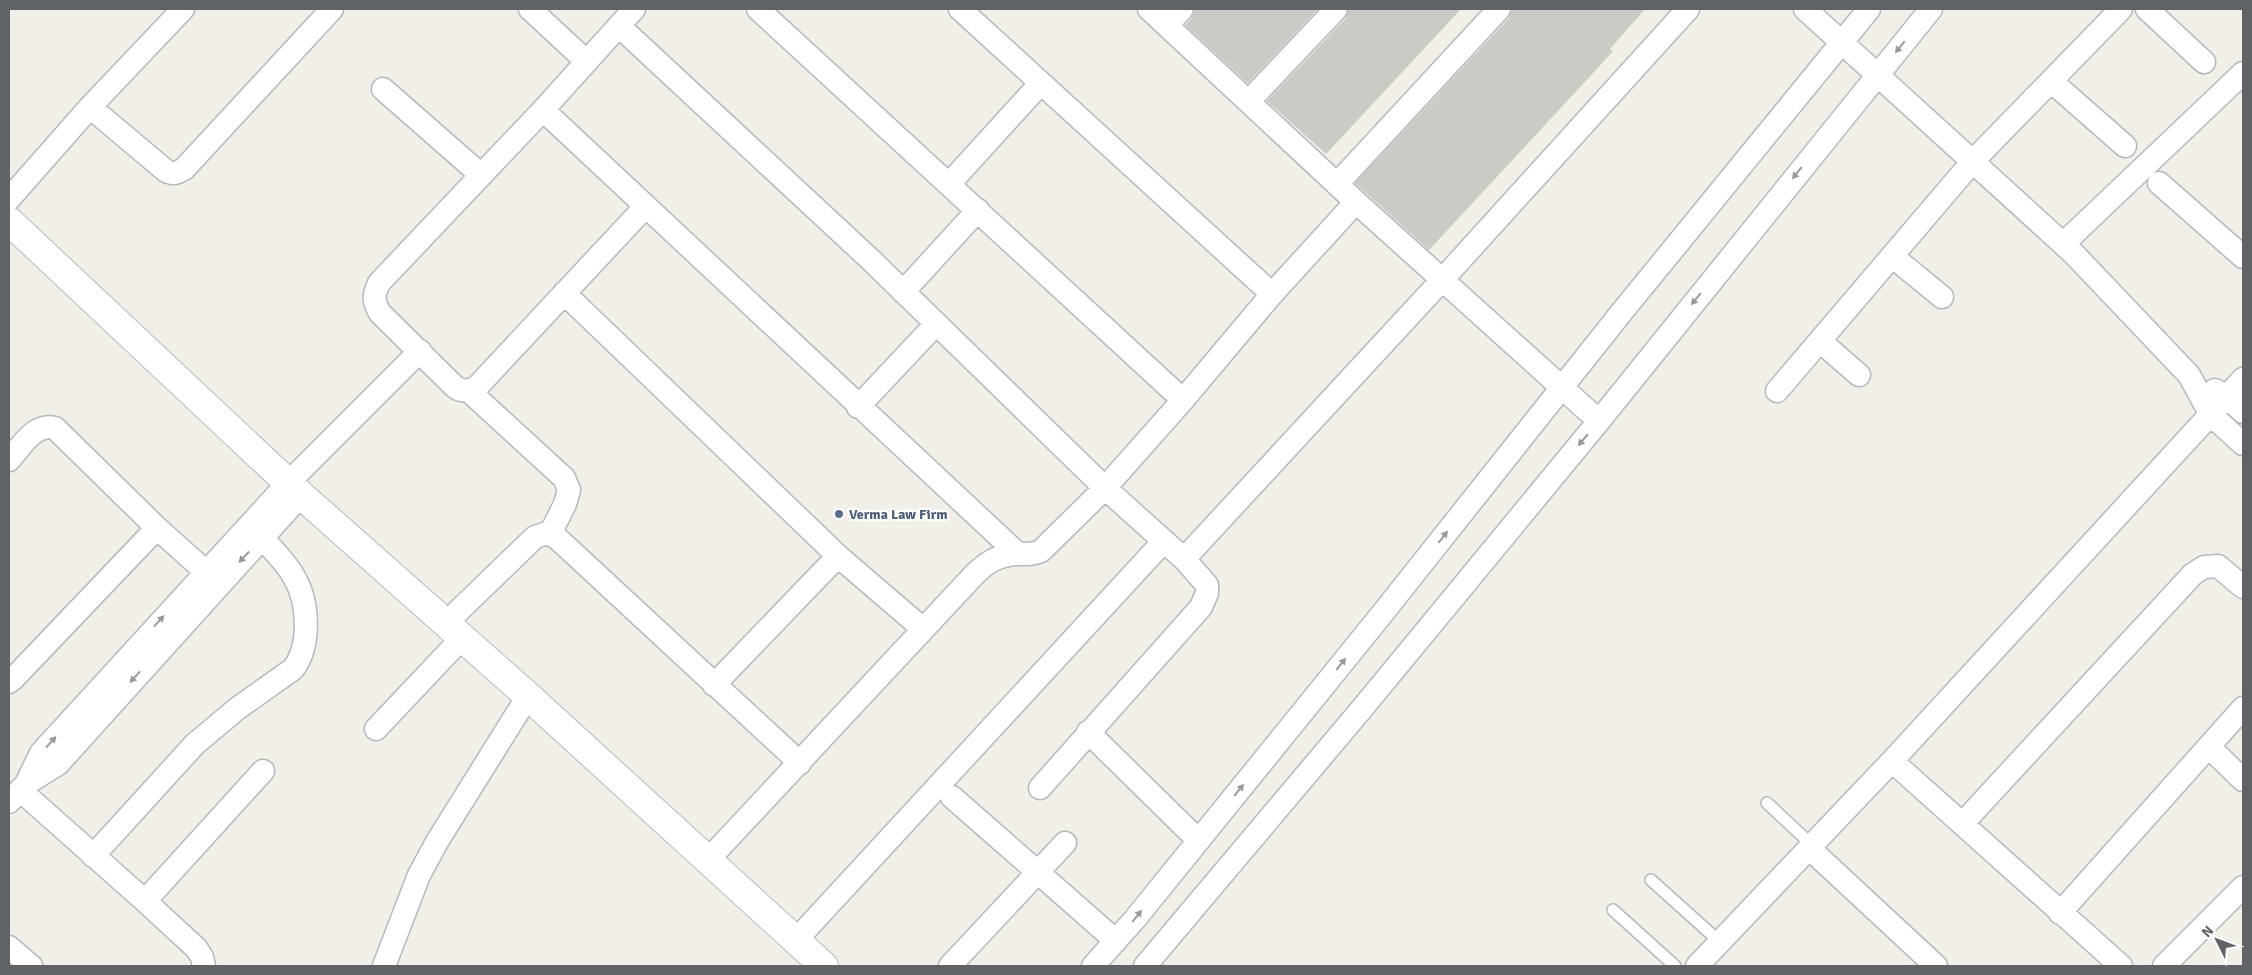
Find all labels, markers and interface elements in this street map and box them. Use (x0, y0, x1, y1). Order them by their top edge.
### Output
one-way arrow (1895, 40, 1906, 53)
one-way arrow (1792, 166, 1803, 179)
one-way arrow (1690, 293, 1701, 306)
one-way arrow (1578, 433, 1589, 446)
place label: Verma Law Firm (849, 506, 948, 523)
marker: Verma Law Firm (833, 508, 845, 520)
one-way arrow (1438, 530, 1448, 544)
one-way arrow (238, 550, 250, 562)
one-way arrow (154, 615, 165, 628)
one-way arrow (1336, 658, 1347, 671)
one-way arrow (130, 671, 141, 684)
one-way arrow (45, 737, 57, 749)
one-way arrow (1233, 784, 1244, 797)
one-way arrow (1131, 910, 1142, 923)
north arrow (2192, 915, 2242, 965)
text: N (2198, 922, 2217, 941)

